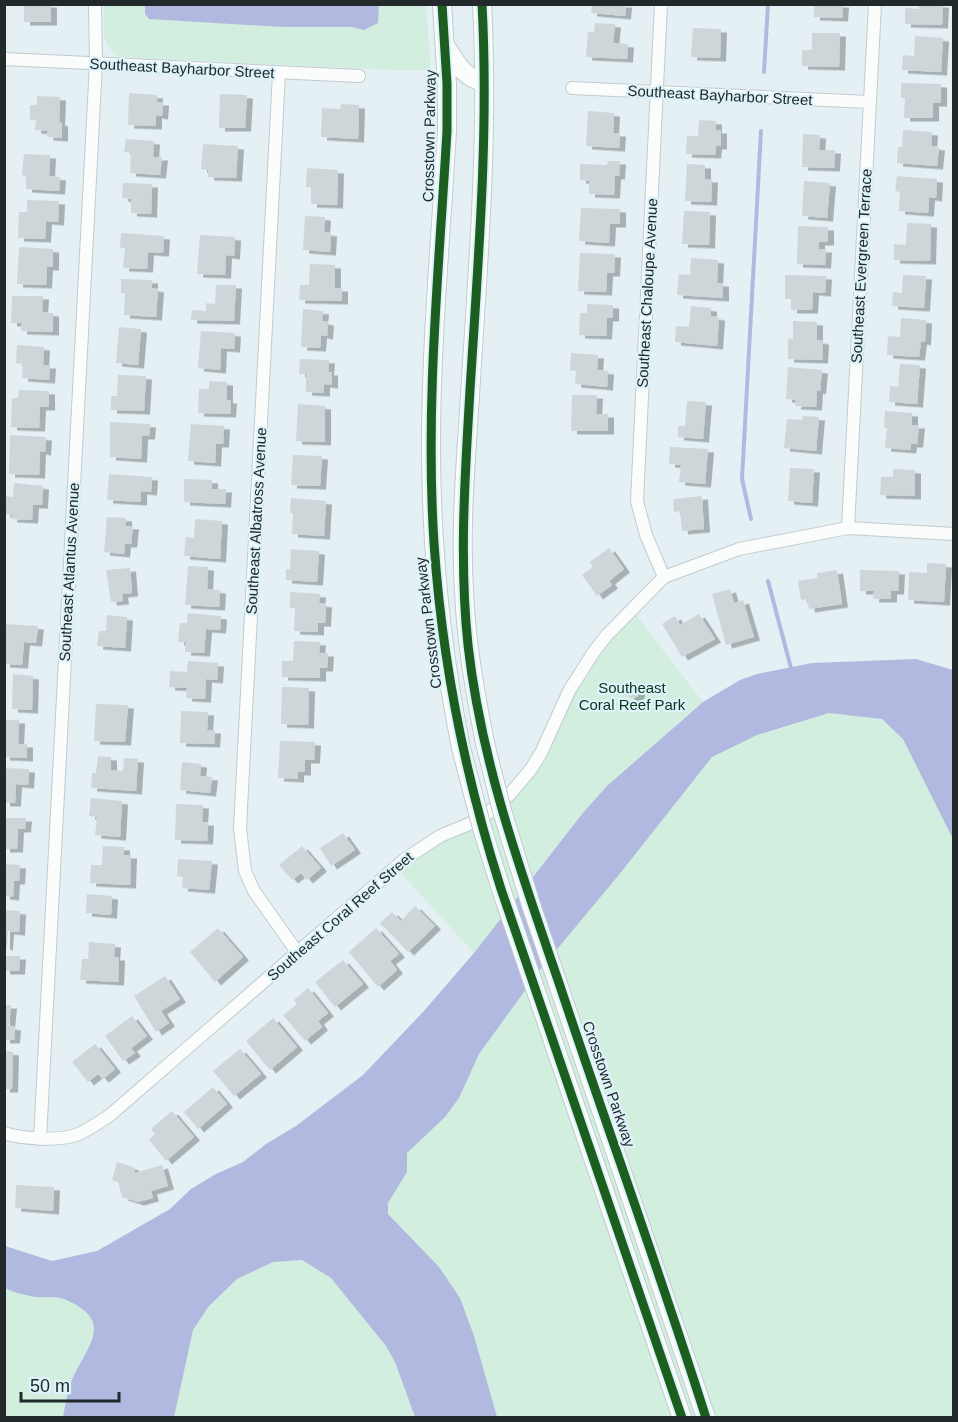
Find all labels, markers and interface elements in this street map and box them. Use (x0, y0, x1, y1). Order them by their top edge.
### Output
street label: Southeast Bayharbor Street (89, 55, 276, 81)
street label: Crosstown Parkway (419, 69, 439, 202)
street label: Southeast Bayharbor Street (627, 82, 814, 108)
street label: Southeast Evergreen Terrace (847, 168, 875, 364)
street label: Southeast Chaloupe Avenue (634, 198, 660, 388)
street label: Southeast Albatross Avenue (243, 427, 269, 615)
street label: Southeast Atlantus Avenue (56, 482, 82, 662)
street label: Crosstown Parkway (411, 556, 445, 690)
park label: Southeast Coral Reef Park (579, 679, 686, 713)
street label: Southeast Coral Reef Street (264, 848, 417, 984)
street label: Crosstown Parkway (579, 1019, 639, 1150)
scale bar (21, 1365, 118, 1403)
text: 50 m (30, 1376, 70, 1396)

